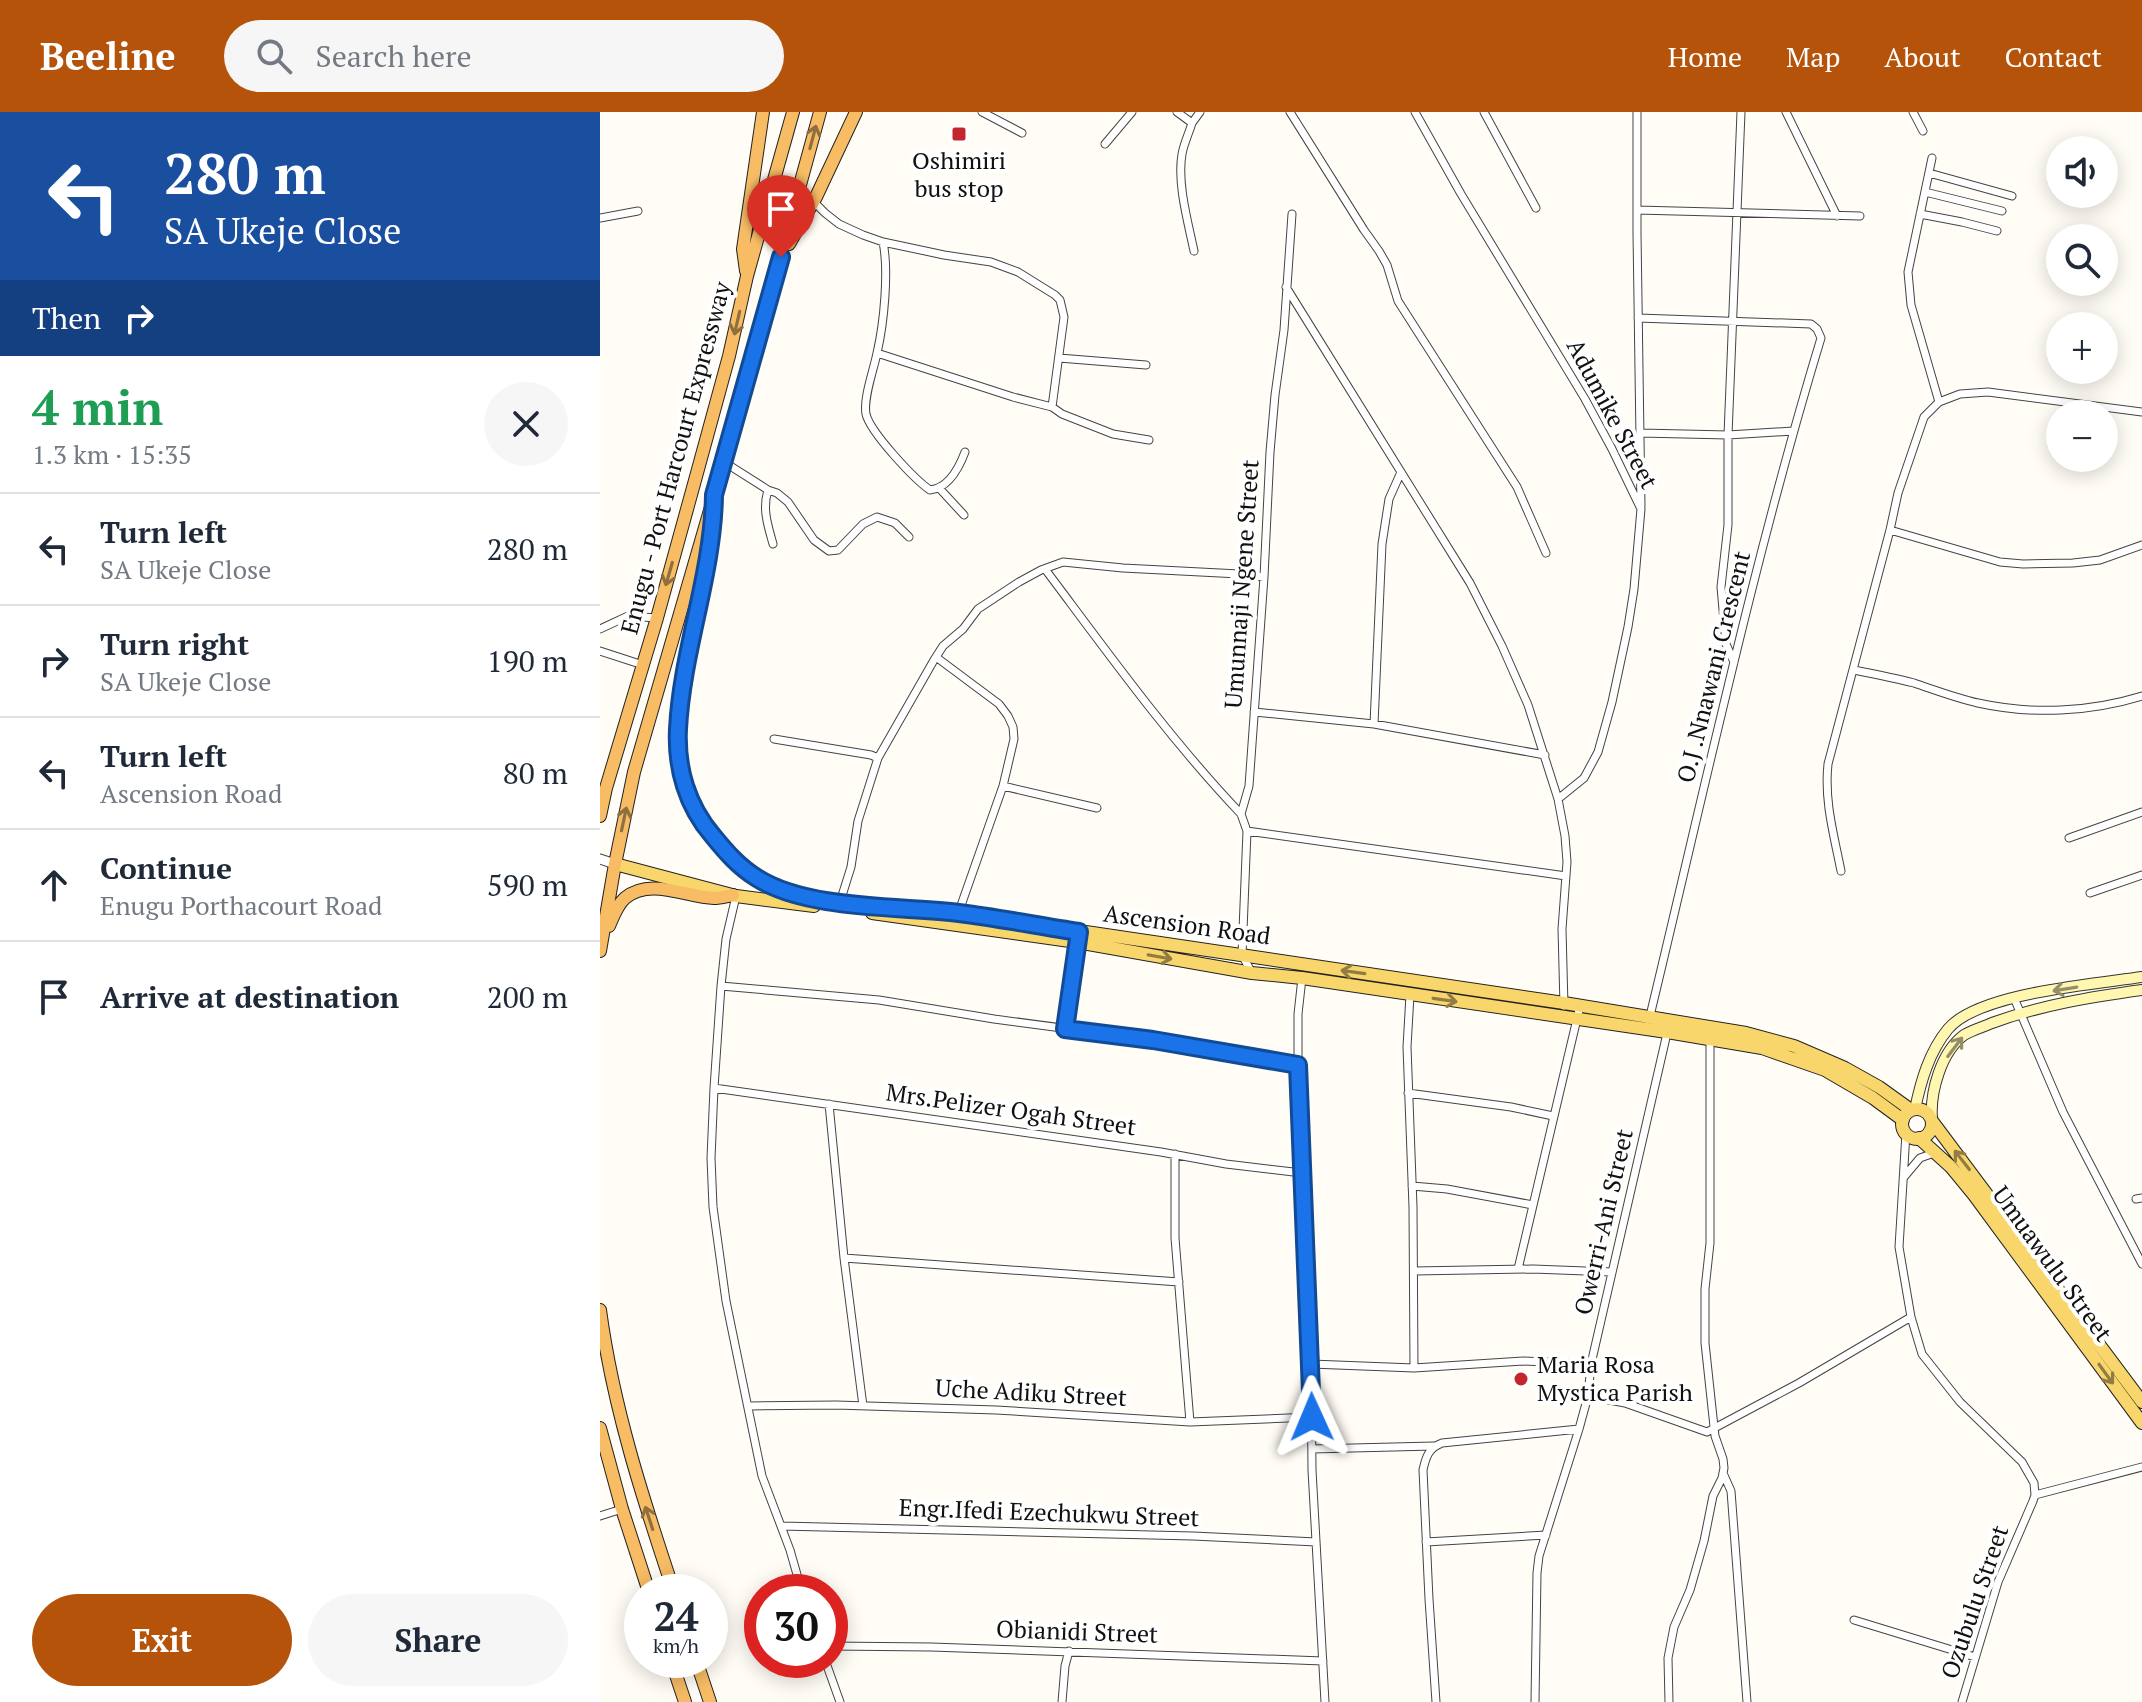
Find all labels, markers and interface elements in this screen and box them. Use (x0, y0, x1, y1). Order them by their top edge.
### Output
search box (224, 20, 784, 92)
text: Beeline (40, 31, 176, 81)
icon: search (252, 34, 296, 78)
text: Search here (316, 36, 472, 76)
text: Home (1668, 38, 1742, 75)
text: Map (1786, 38, 1840, 75)
text: About (1884, 38, 1961, 75)
text: Contact (2005, 38, 2102, 75)
one-way arrow (807, 125, 822, 151)
marker: Oshimiri bus stop (950, 125, 968, 143)
text: 280 m (164, 136, 326, 210)
map controls (2046, 136, 2118, 472)
button: sound (2046, 136, 2118, 208)
icon: left (32, 144, 136, 248)
place label: Oshimiri bus stop (912, 144, 1006, 204)
pin (747, 175, 815, 257)
icon: arrive (759, 187, 803, 231)
text: SA Ukeje Close (164, 207, 401, 254)
button: search (2046, 224, 2118, 296)
street label: Enugu - Port Harcourt Expressway (613, 277, 738, 637)
icon: right (117, 296, 161, 340)
text: Then (32, 298, 101, 338)
one-way arrow (728, 309, 743, 335)
button: + (2046, 312, 2118, 384)
street label: Adumike Street (1560, 333, 1666, 494)
text: 4 min (32, 375, 163, 439)
button: close (484, 382, 568, 466)
button: − (2046, 400, 2118, 472)
text: 1.3 km · 15:35 (32, 437, 192, 471)
street label: Umunnaji Ngene Street (1216, 458, 1266, 710)
text: Turn left (100, 512, 227, 552)
icon: left (32, 527, 76, 571)
text: 280 m (487, 529, 568, 569)
street label: O.J .Nnawani Crescent (1669, 548, 1757, 786)
text: SA Ukeje Close (100, 552, 271, 586)
one-way arrow (661, 560, 676, 586)
text: Turn right (100, 624, 249, 664)
icon: right (32, 639, 76, 683)
text: 190 m (487, 641, 568, 681)
text: SA Ukeje Close (100, 664, 271, 698)
text: Turn left (100, 736, 227, 776)
icon: left (32, 751, 76, 795)
text: 80 m (503, 753, 568, 793)
text: Ascension Road (100, 776, 282, 810)
one-way arrow (617, 807, 632, 832)
text: Continue (100, 848, 232, 888)
icon: ahead (32, 863, 76, 907)
text: 590 m (487, 865, 568, 905)
text: Enugu Porthacourt Road (100, 888, 382, 922)
street label: Ascension Road (1102, 896, 1273, 952)
one-way arrow (1147, 950, 1172, 965)
one-way arrow (1341, 964, 1366, 979)
icon: arrive (32, 975, 76, 1019)
text: Arrive at destination (100, 977, 399, 1017)
text: 200 m (487, 977, 568, 1017)
one-way arrow (2053, 982, 2078, 997)
one-way arrow (1431, 993, 1457, 1008)
one-way arrow (1946, 1037, 1963, 1058)
street label: Mrs.Pelizer Ogah Street (884, 1076, 1138, 1142)
street label: Owerri-Ani Street (1566, 1126, 1640, 1318)
one-way arrow (1954, 1149, 1971, 1171)
street label: Umuawulu Street (1986, 1179, 2120, 1348)
place label: Maria Rosa Mystica Parish (1537, 1348, 1693, 1408)
one-way arrow (2098, 1363, 2114, 1385)
marker: Maria Rosa Mystica Parish (1512, 1370, 1530, 1388)
street label: Uche Adiku Street (934, 1371, 1128, 1413)
position arrow (1270, 1375, 1354, 1459)
street label: Engr.Ifedi Ezechukwu Street (898, 1491, 1200, 1533)
one-way arrow (641, 1506, 656, 1531)
street label: Ozubulu Street (1933, 1520, 2015, 1683)
speed limit sign: 30 (744, 1574, 848, 1678)
text: 24 (653, 1589, 699, 1642)
button: Exit (32, 1594, 292, 1686)
button: Share (308, 1594, 568, 1686)
street label: Obianidi Street (995, 1612, 1159, 1650)
text: km/h (653, 1632, 699, 1659)

